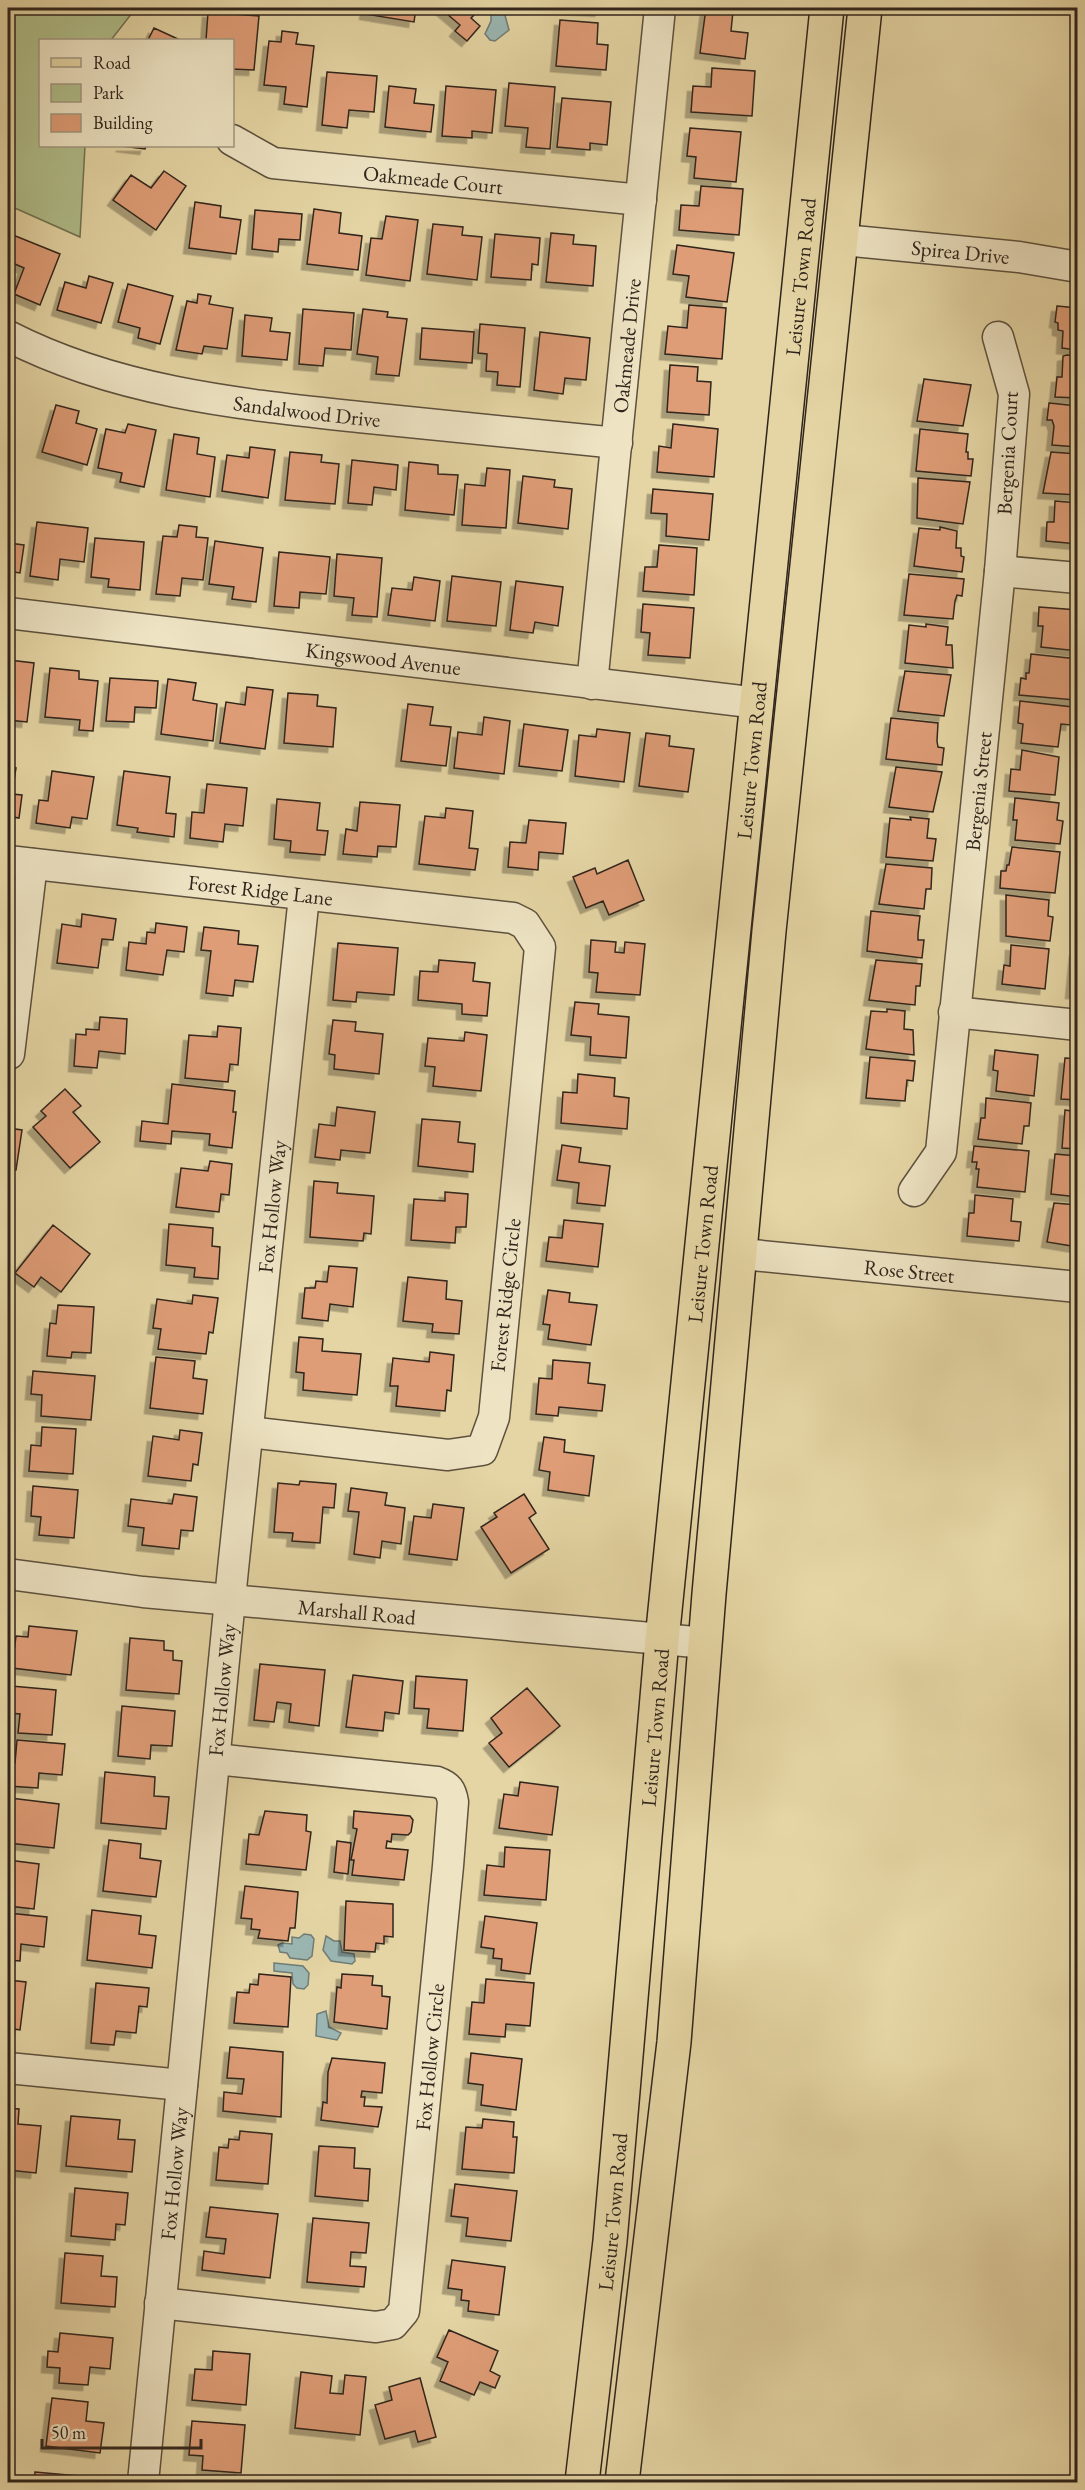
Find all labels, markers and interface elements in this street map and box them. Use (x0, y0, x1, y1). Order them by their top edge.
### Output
legend (39, 39, 234, 147)
text: Road (93, 51, 132, 74)
text: Park (93, 81, 124, 104)
text: Building (93, 111, 153, 134)
street label: Oakmeade Court (362, 159, 505, 200)
street label: Leisure Town Road (778, 196, 821, 357)
street label: Spirea Drive (910, 233, 1011, 270)
street label: Oakmeade Drive (606, 277, 646, 414)
street label: Sandalwood Drive (232, 389, 382, 432)
street label: Bergenia Court (990, 390, 1024, 515)
street label: Kingswood Avenue (304, 635, 463, 681)
street label: Leisure Town Road (730, 680, 772, 841)
street label: Bergenia Street (958, 730, 997, 852)
street label: Forest Ridge Lane (187, 868, 334, 911)
street label: Fox Hollow Way (251, 1138, 292, 1274)
street label: Leisure Town Road (681, 1163, 723, 1324)
street label: Forest Ridge Circle (484, 1217, 526, 1373)
street label: Rose Street (863, 1253, 956, 1288)
street label: Marshall Road (297, 1593, 417, 1630)
street label: Fox Hollow Way (201, 1621, 241, 1758)
street label: Leisure Town Road (634, 1647, 675, 1808)
street label: Fox Hollow Circle (408, 1982, 450, 2132)
street label: Fox Hollow Way (153, 2105, 193, 2241)
street label: Leisure Town Road (591, 2131, 633, 2292)
scale bar (42, 2412, 201, 2450)
text: 50 m (51, 2421, 86, 2444)

